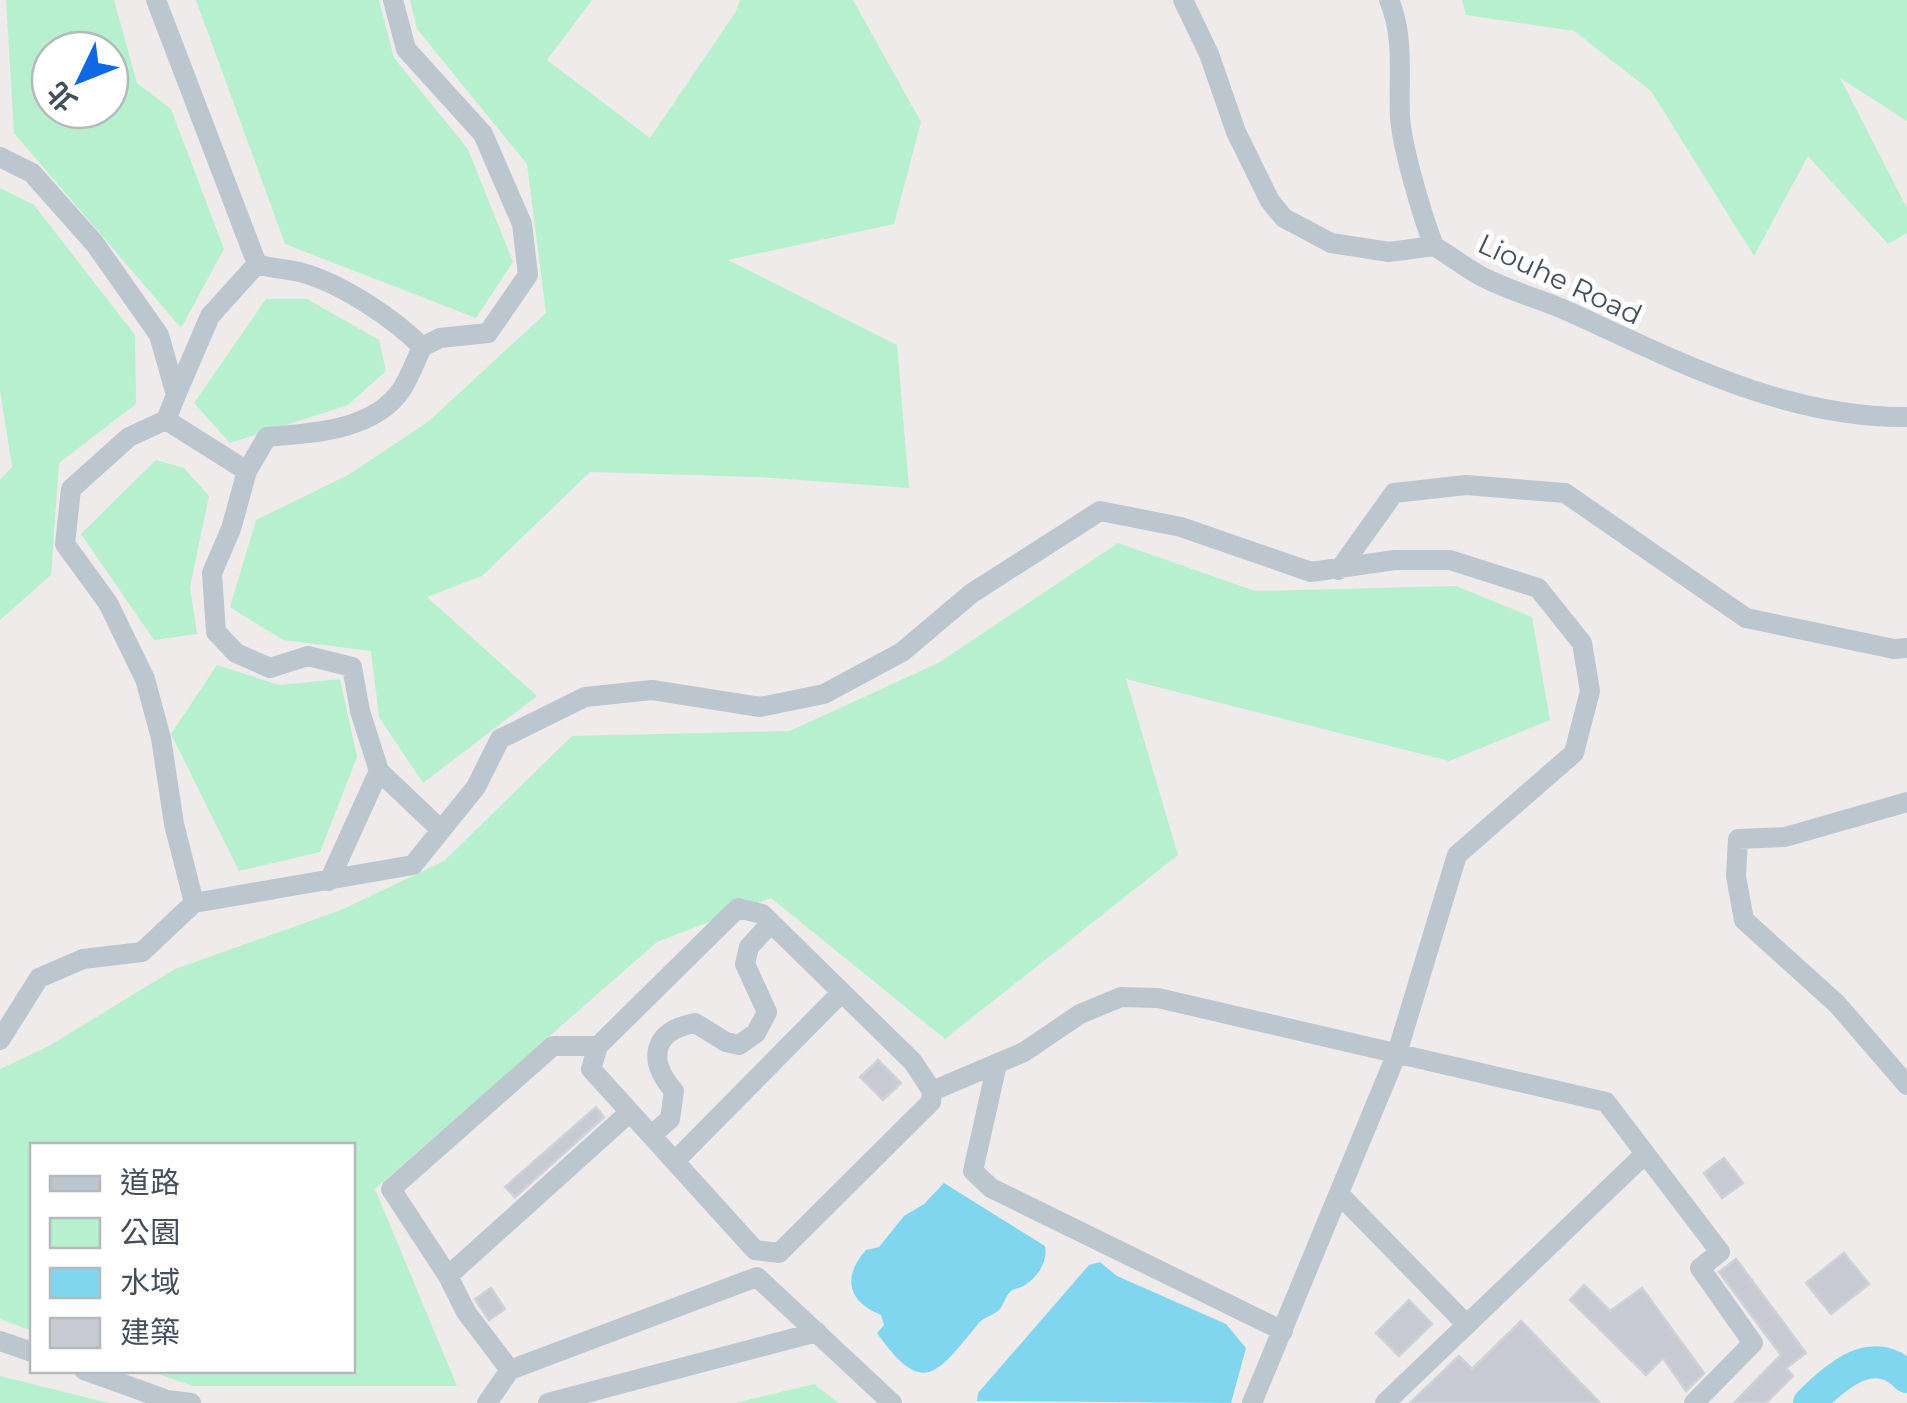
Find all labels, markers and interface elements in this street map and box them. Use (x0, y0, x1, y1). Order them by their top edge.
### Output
north arrow (30, 30, 130, 130)
text: 北 (40, 75, 84, 119)
street label: Liouhe Road (1473, 226, 1647, 332)
legend (30, 1143, 355, 1373)
text: 道路 (120, 1164, 180, 1201)
text: 公園 (120, 1214, 180, 1251)
text: 水域 (120, 1264, 180, 1301)
text: 建築 (120, 1314, 180, 1351)

